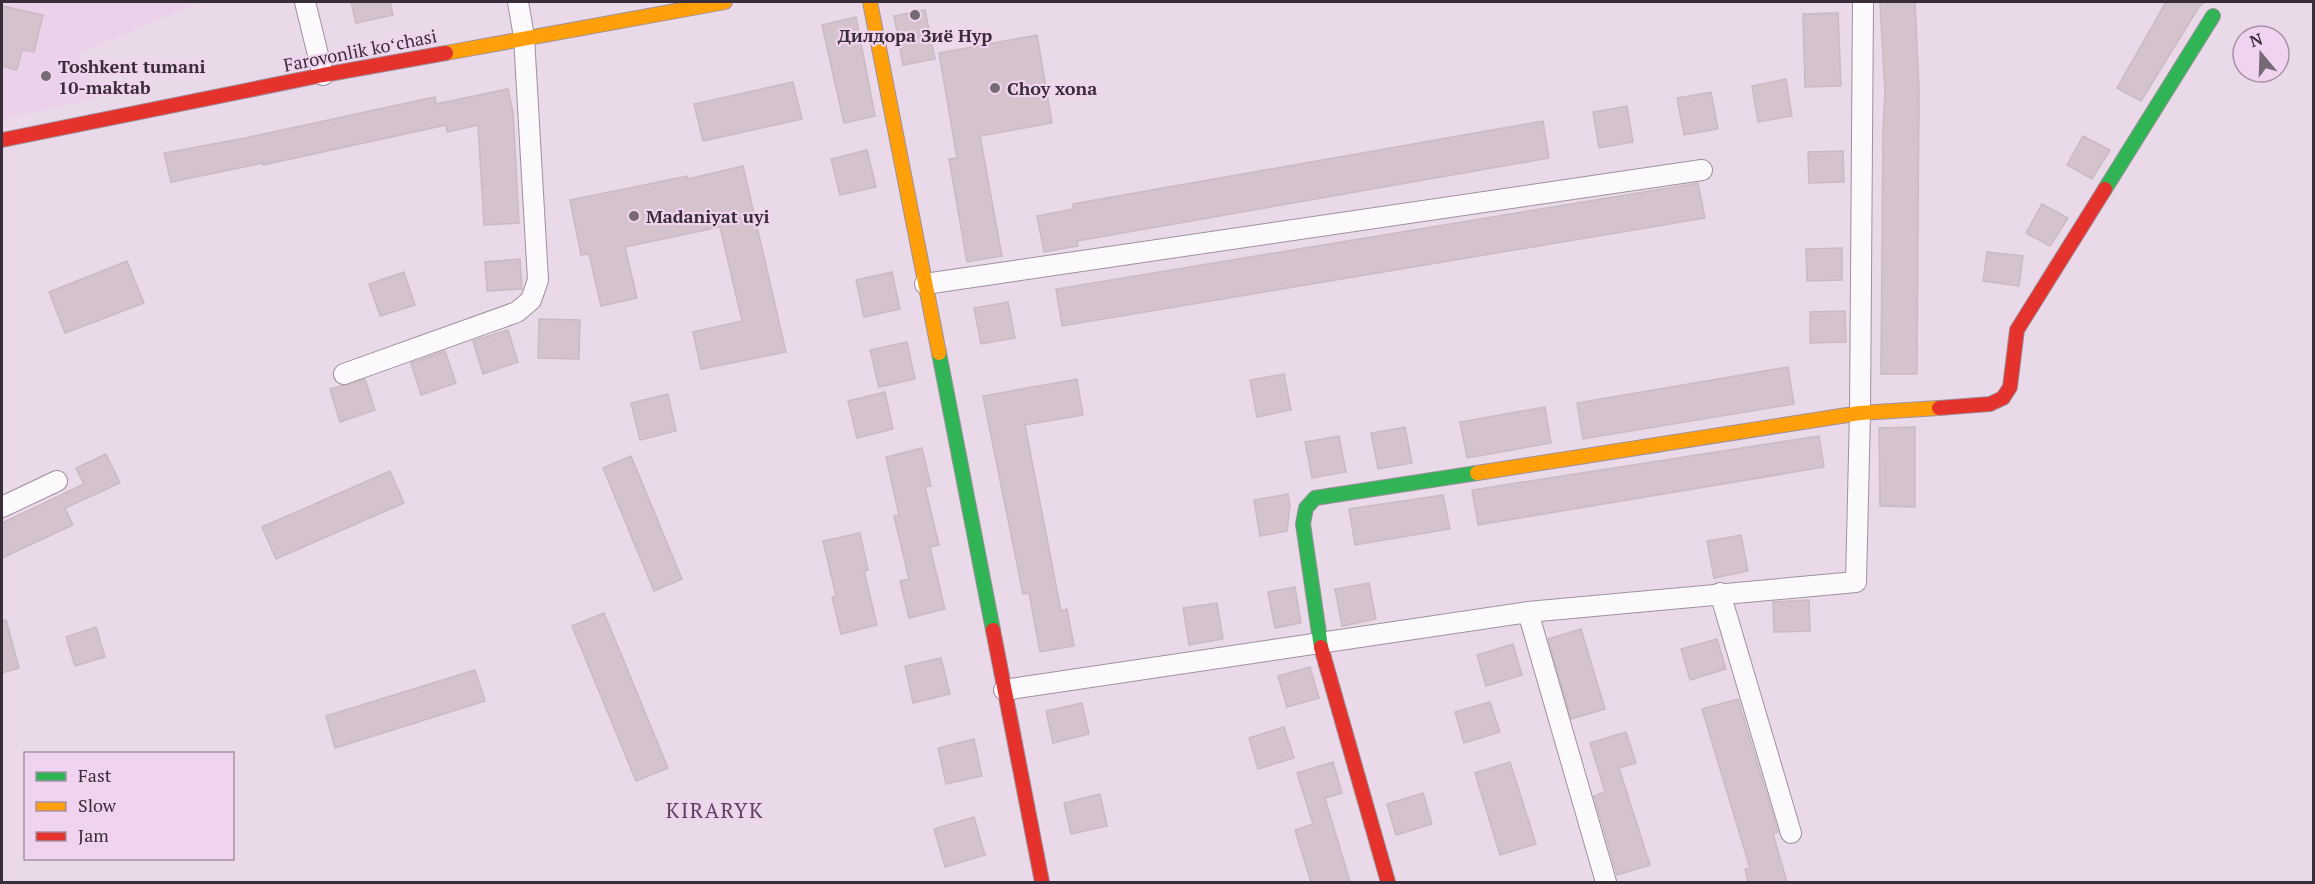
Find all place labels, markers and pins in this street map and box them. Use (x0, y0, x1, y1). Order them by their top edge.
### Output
marker: Дилдора Зиё Нур (908, 8, 922, 22)
place label: Дилдора Зиё Нур (838, 23, 992, 47)
place label: Toshkent tumani 10-maktab (58, 54, 206, 99)
marker: Toshkent tumani 10-maktab (39, 69, 53, 83)
place label: Choy xona (1007, 76, 1097, 100)
marker: Choy xona (988, 81, 1002, 95)
place label: Madaniyat uyi (646, 204, 769, 228)
marker: Madaniyat uyi (627, 209, 641, 223)

